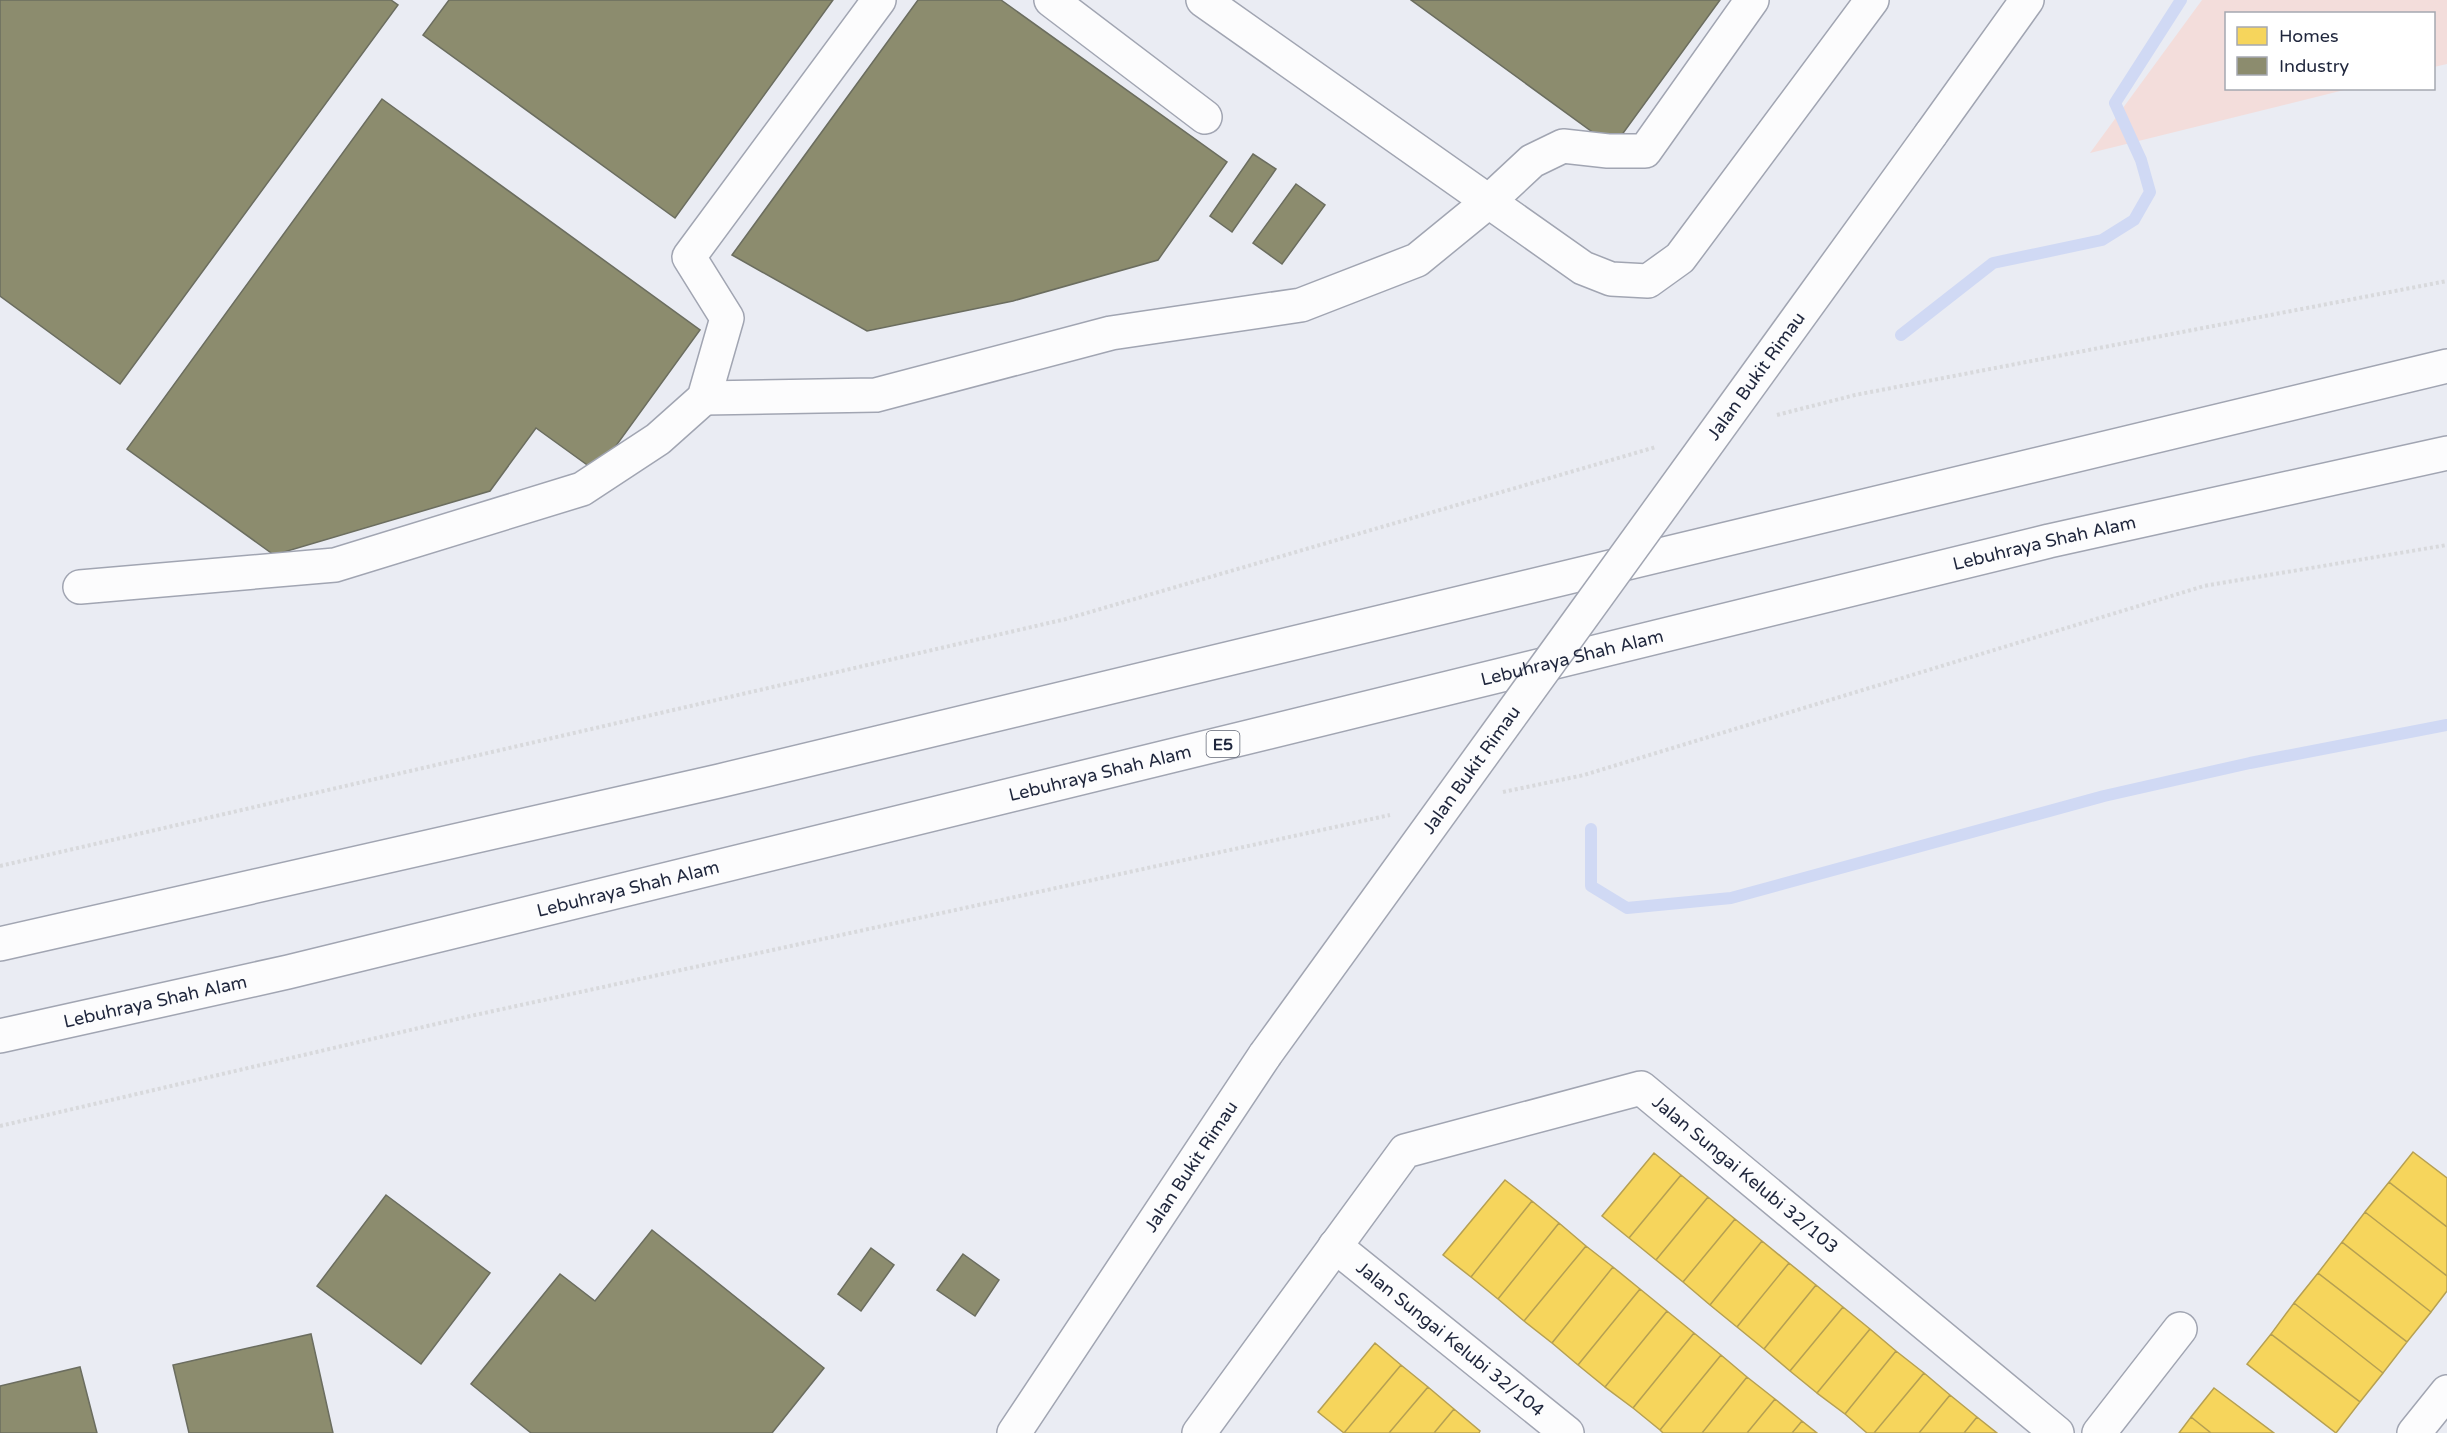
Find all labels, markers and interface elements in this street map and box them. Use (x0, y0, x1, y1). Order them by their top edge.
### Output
legend (2225, 12, 2435, 90)
text: Homes (2279, 25, 2339, 47)
text: Industry (2279, 55, 2350, 77)
street label: Jalan Bukit Rimau (1702, 308, 1810, 444)
street label: Lebuhraya Shah Alam (1951, 511, 2138, 575)
street label: Lebuhraya Shah Alam (1478, 625, 1666, 691)
street label: Jalan Bukit Rimau (1418, 701, 1525, 838)
road number: E5 (1206, 731, 1240, 757)
street label: Lebuhraya Shah Alam (1006, 740, 1194, 806)
street label: Lebuhraya Shah Alam (534, 856, 722, 922)
street label: Lebuhraya Shah Alam (61, 970, 249, 1033)
street label: Jalan Sungai Kelubi 32/103 (1648, 1091, 1843, 1258)
street label: Jalan Bukit Rimau (1140, 1097, 1242, 1236)
street label: Jalan Sungai Kelubi 32/104 (1352, 1257, 1549, 1421)

